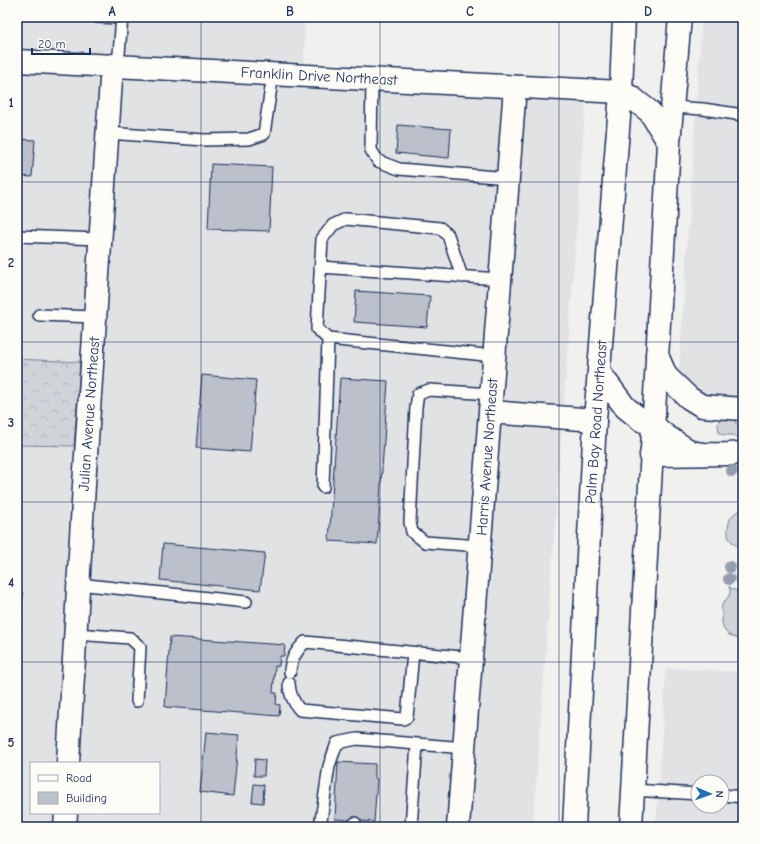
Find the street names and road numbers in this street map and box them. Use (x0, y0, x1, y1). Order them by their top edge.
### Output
street label: Franklin Drive Northeast (240, 63, 398, 89)
street label: Julian Avenue Northeast (75, 335, 103, 492)
street label: Palm Bay Road Northeast (581, 339, 611, 505)
street label: Harris Avenue Northeast (473, 377, 502, 536)

